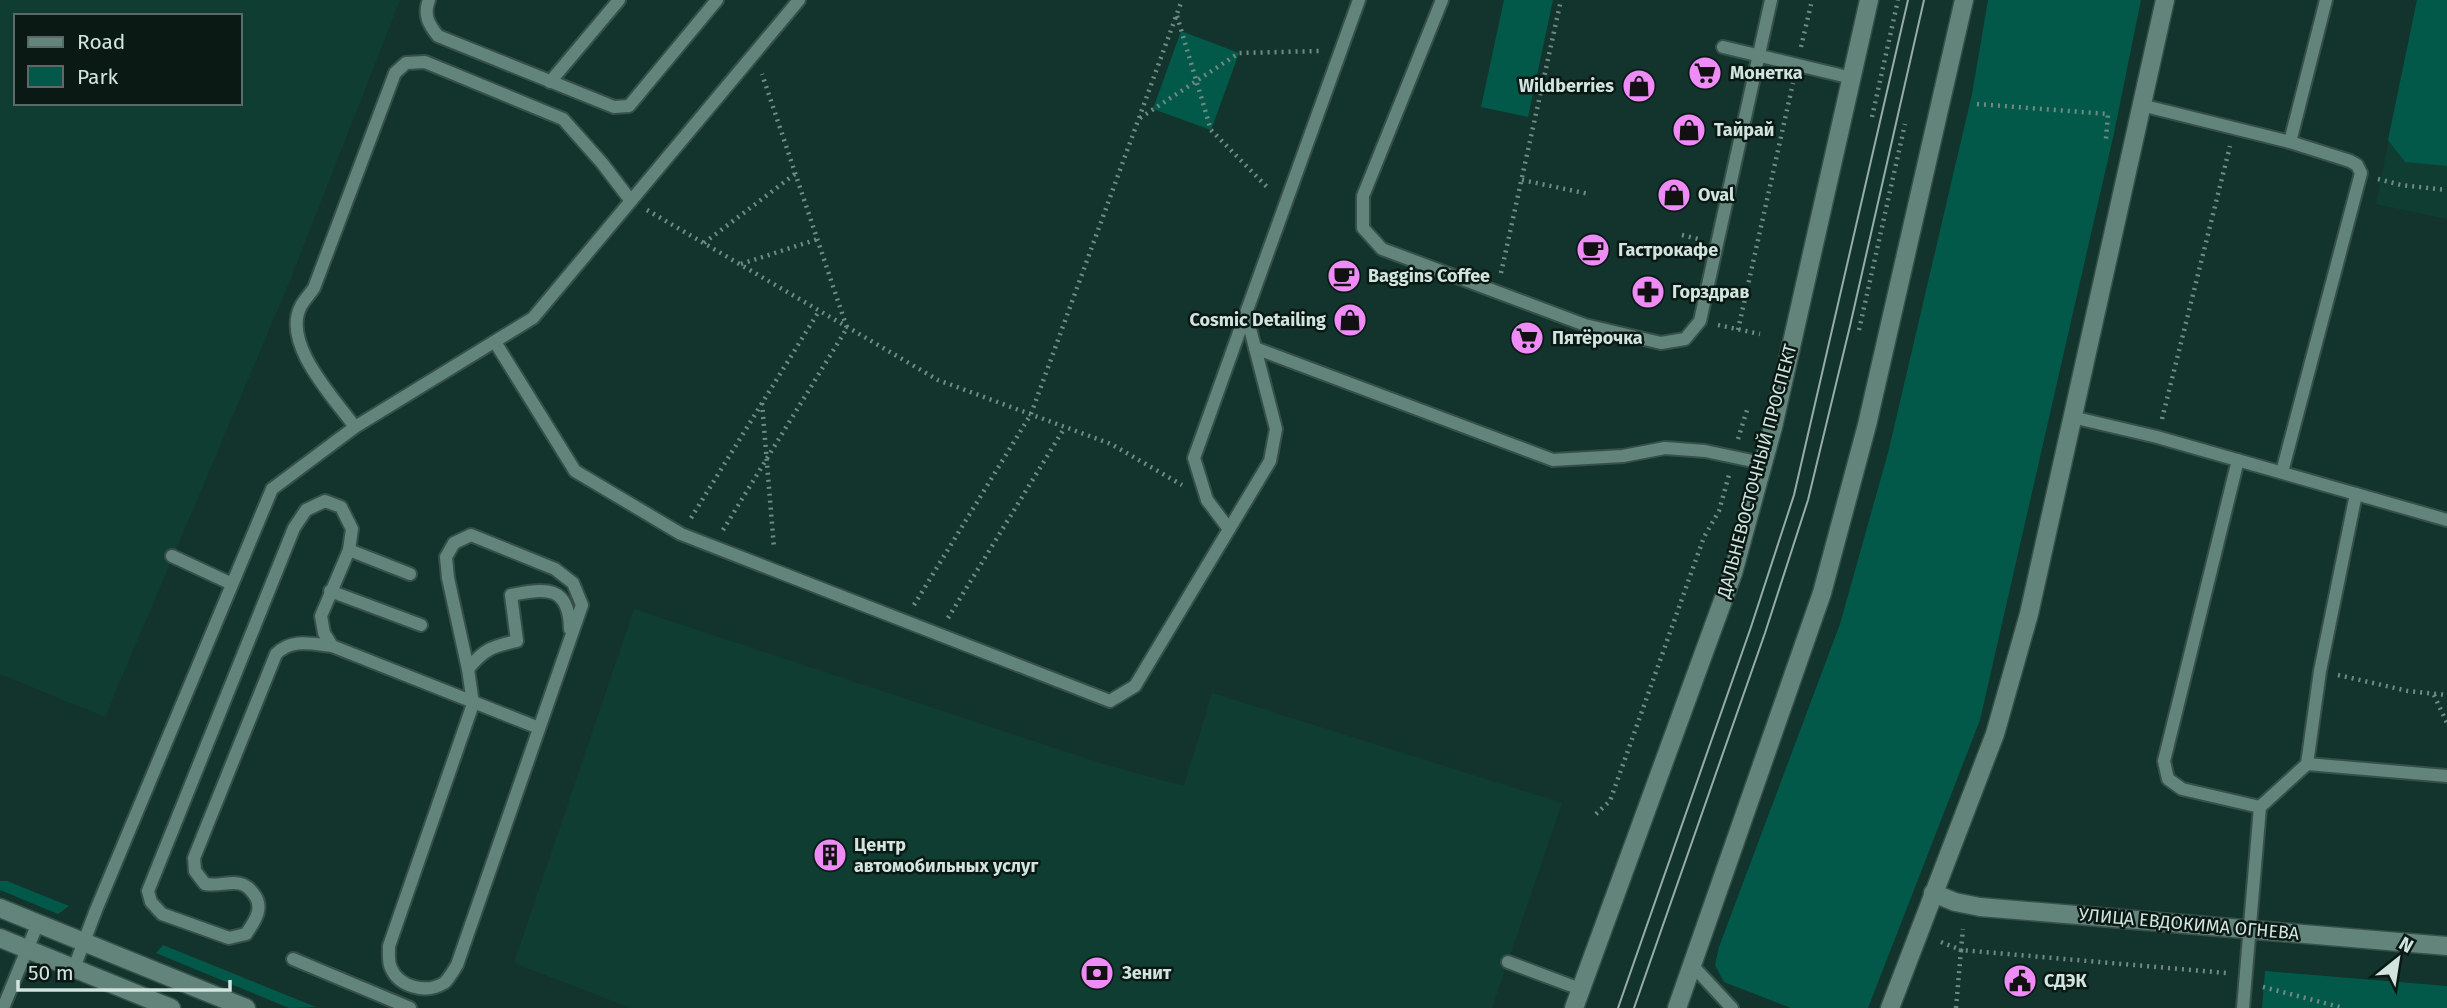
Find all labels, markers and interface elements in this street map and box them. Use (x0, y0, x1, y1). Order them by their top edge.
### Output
legend (14, 14, 242, 105)
text: Road (77, 29, 125, 55)
supermarket icon: Монетка (1686, 54, 1724, 92)
place label: Монетка (1730, 62, 1803, 84)
text: Park (77, 64, 119, 90)
shop icon: Wildberries (1620, 67, 1658, 105)
place label: Wildberries (1519, 75, 1614, 97)
shop icon: Тайрай (1670, 111, 1708, 149)
place label: Тайрай (1714, 119, 1774, 141)
shop icon: Oval (1655, 176, 1693, 214)
place label: Oval (1698, 184, 1735, 206)
cafe icon: Гастрокафе (1574, 231, 1612, 269)
place label: Гастрокафе (1618, 239, 1718, 261)
cafe icon: Baggins Coffee (1325, 257, 1363, 295)
place label: Baggins Coffee (1368, 265, 1490, 287)
pharmacy icon: Горздрав (1629, 273, 1667, 311)
place label: Горздрав (1672, 281, 1749, 303)
shop icon: Cosmic Detailing (1331, 301, 1369, 339)
place label: Cosmic Detailing (1190, 309, 1326, 331)
supermarket icon: Пятёрочка (1508, 319, 1546, 357)
place label: Пятёрочка (1552, 327, 1643, 349)
street label: ДАЛЬНЕВОСТОЧНЫЙ ПРОСПЕКТ (1712, 341, 1802, 601)
place label: Центр автомобильных услуг (854, 834, 1038, 877)
building icon: Центр автомобильных услуг (811, 836, 849, 874)
street label: УЛИЦА ЕВДОКИМА ОГНЕВА (2078, 903, 2301, 945)
north arrow (2363, 924, 2433, 994)
text: N (2395, 932, 2417, 958)
scale bar (18, 948, 229, 992)
bank icon: Зенит (1078, 954, 1116, 992)
text: 50 m (28, 960, 74, 986)
place label: Зенит (1121, 962, 1172, 984)
public building icon: СДЭК (2001, 962, 2039, 1000)
place label: СДЭК (2044, 970, 2087, 992)

